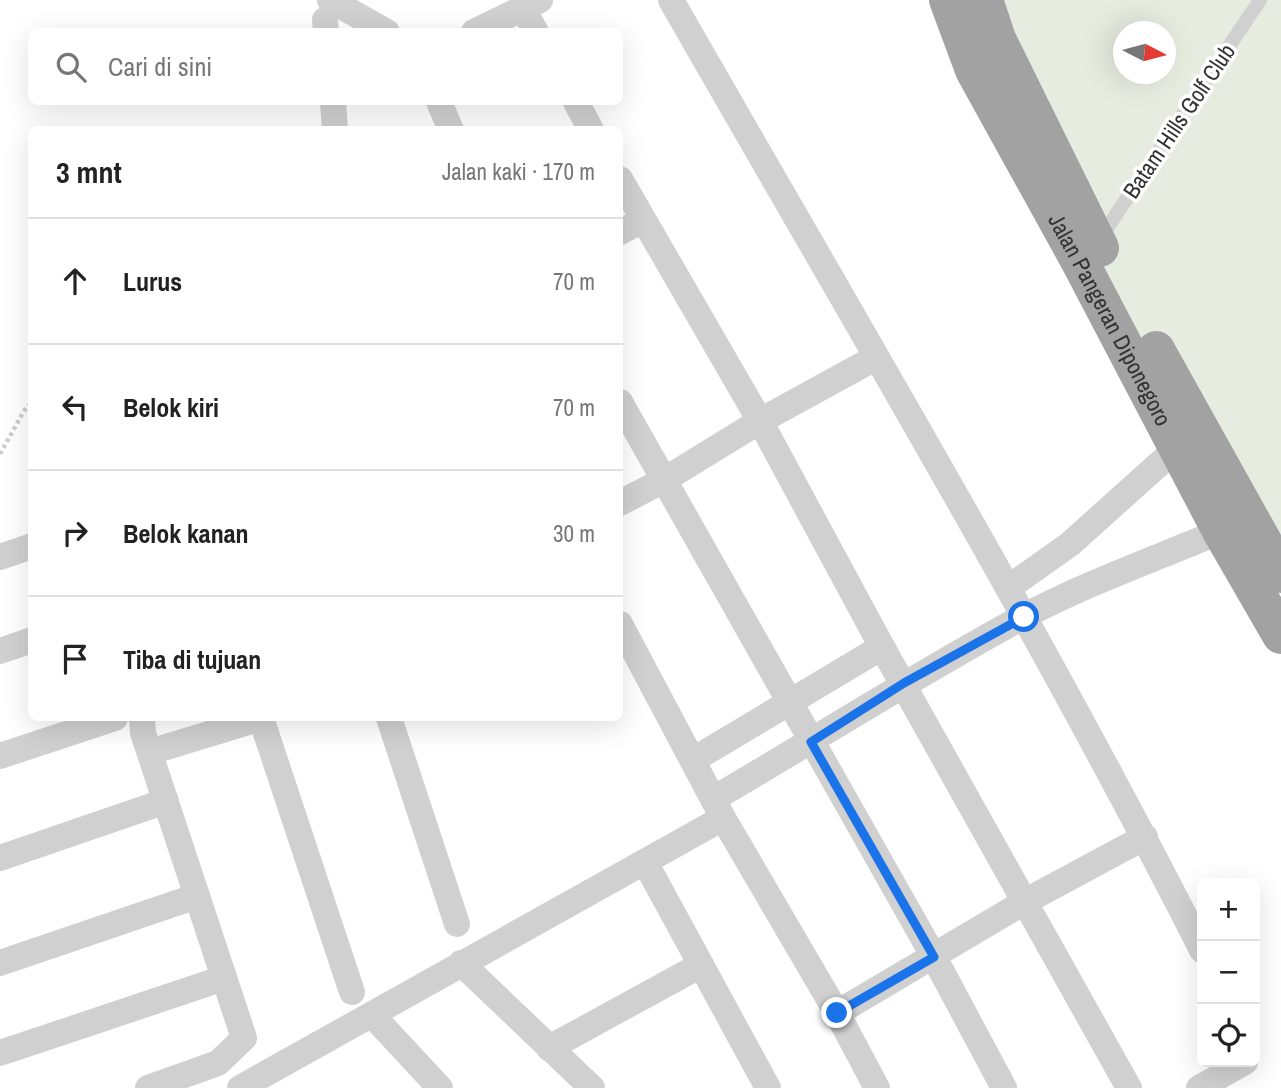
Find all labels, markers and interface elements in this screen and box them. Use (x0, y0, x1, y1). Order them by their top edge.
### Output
north arrow (1113, 21, 1176, 84)
search box (28, 28, 623, 105)
street label: Batam Hills Golf Club (1115, 37, 1242, 204)
icon: search (52, 48, 90, 86)
text: Cari di sini (108, 49, 212, 84)
text: 3 mnt (56, 152, 122, 192)
text: Jalan kaki · 170 m (442, 156, 595, 187)
street label: Jalan Pangeran Diponegoro (1041, 208, 1179, 431)
icon: ahead (56, 262, 94, 300)
text: Lurus (123, 264, 182, 299)
text: 70 m (553, 266, 595, 297)
icon: left (56, 388, 94, 426)
text: Belok kiri (123, 390, 219, 425)
text: 70 m (553, 392, 595, 423)
icon: right (56, 514, 94, 552)
text: Belok kanan (123, 516, 249, 551)
text: 30 m (553, 518, 595, 549)
route start (1008, 601, 1039, 632)
icon: arrive (56, 640, 94, 678)
text: Tiba di tujuan (123, 642, 261, 677)
map controls (1197, 878, 1260, 1067)
button: + (1197, 878, 1260, 941)
button: − (1197, 941, 1260, 1004)
route end (821, 997, 852, 1028)
button: locate (1197, 1004, 1260, 1067)

